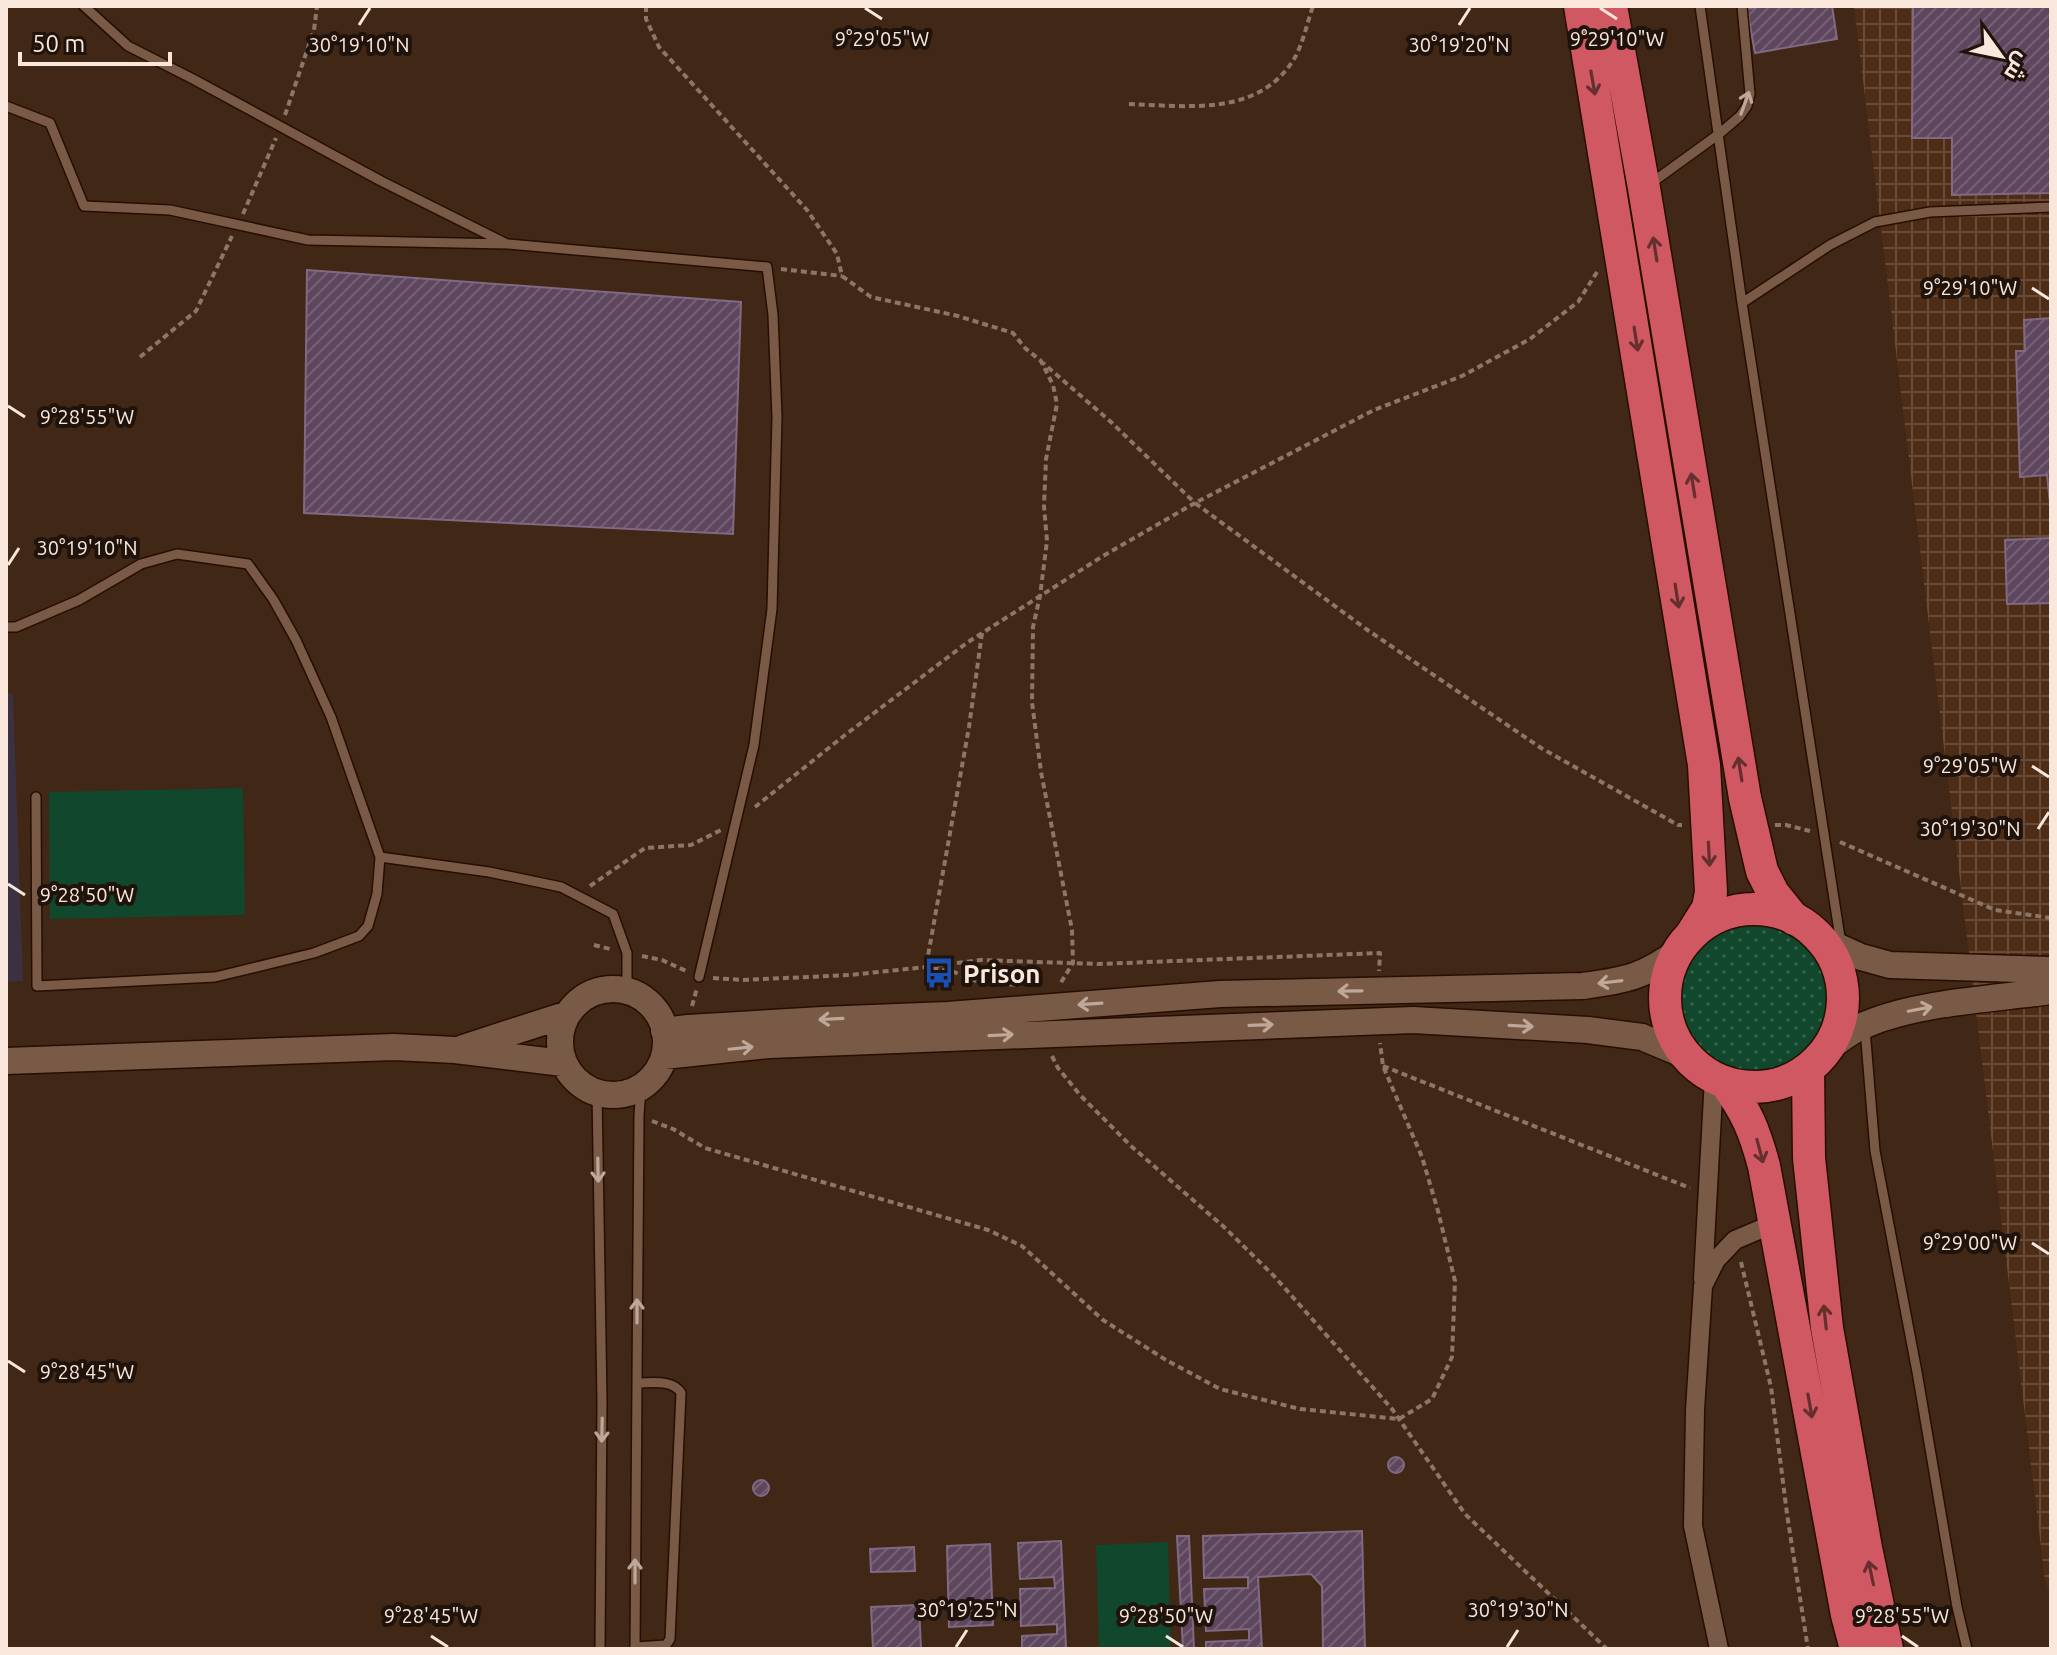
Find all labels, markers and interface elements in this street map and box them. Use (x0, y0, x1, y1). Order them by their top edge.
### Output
scale bar (20, 16, 170, 66)
north arrow (1961, 16, 2041, 96)
text: 9°29'05"W (835, 27, 929, 50)
text: 9°29'10"W (1570, 27, 1664, 50)
text: 50 m (32, 30, 85, 57)
text: 30°19'10"N (308, 33, 410, 56)
text: 30°19'20"N (1408, 33, 1510, 56)
text: ش (1998, 47, 2036, 86)
one-way arrow (1587, 70, 1602, 95)
one-way arrow (1739, 92, 1753, 116)
one-way arrow (1646, 237, 1661, 262)
text: 9°29'10"W (1923, 276, 2017, 299)
one-way arrow (1629, 326, 1644, 352)
text: 9°28'55"W (40, 405, 134, 428)
one-way arrow (1685, 473, 1700, 498)
text: 30°19'10"N (36, 536, 138, 559)
one-way arrow (1670, 583, 1685, 608)
text: 9°29'05"W (1923, 754, 2017, 777)
one-way arrow (1732, 757, 1747, 782)
text: 30°19'30"N (1919, 817, 2021, 840)
one-way arrow (1701, 840, 1716, 867)
text: 9°28'50"W (40, 883, 134, 906)
bus stop icon: Prison (922, 956, 956, 990)
place label: Prison (963, 959, 1041, 988)
one-way arrow (1597, 975, 1624, 990)
one-way arrow (1337, 983, 1364, 999)
one-way arrow (1077, 997, 1104, 1012)
one-way arrow (1907, 1001, 1933, 1016)
one-way arrow (818, 1012, 845, 1027)
one-way arrow (1247, 1017, 1274, 1032)
one-way arrow (1507, 1019, 1534, 1034)
one-way arrow (987, 1028, 1014, 1043)
one-way arrow (727, 1040, 754, 1055)
one-way arrow (1754, 1137, 1769, 1163)
one-way arrow (590, 1156, 606, 1183)
text: 9°29'00"W (1923, 1231, 2017, 1254)
one-way arrow (629, 1298, 645, 1325)
one-way arrow (1818, 1304, 1833, 1331)
text: 9°28'45"W (40, 1360, 134, 1383)
one-way arrow (1803, 1393, 1818, 1418)
one-way arrow (594, 1416, 610, 1443)
one-way arrow (627, 1558, 643, 1585)
one-way arrow (1863, 1560, 1878, 1586)
text: 30°19'25"N (916, 1598, 1018, 1621)
text: 30°19'30"N (1467, 1598, 1569, 1621)
text: 9°28'45"W (384, 1604, 478, 1627)
text: 9°28'50"W (1119, 1604, 1213, 1627)
text: 9°28'55"W (1855, 1604, 1949, 1627)

